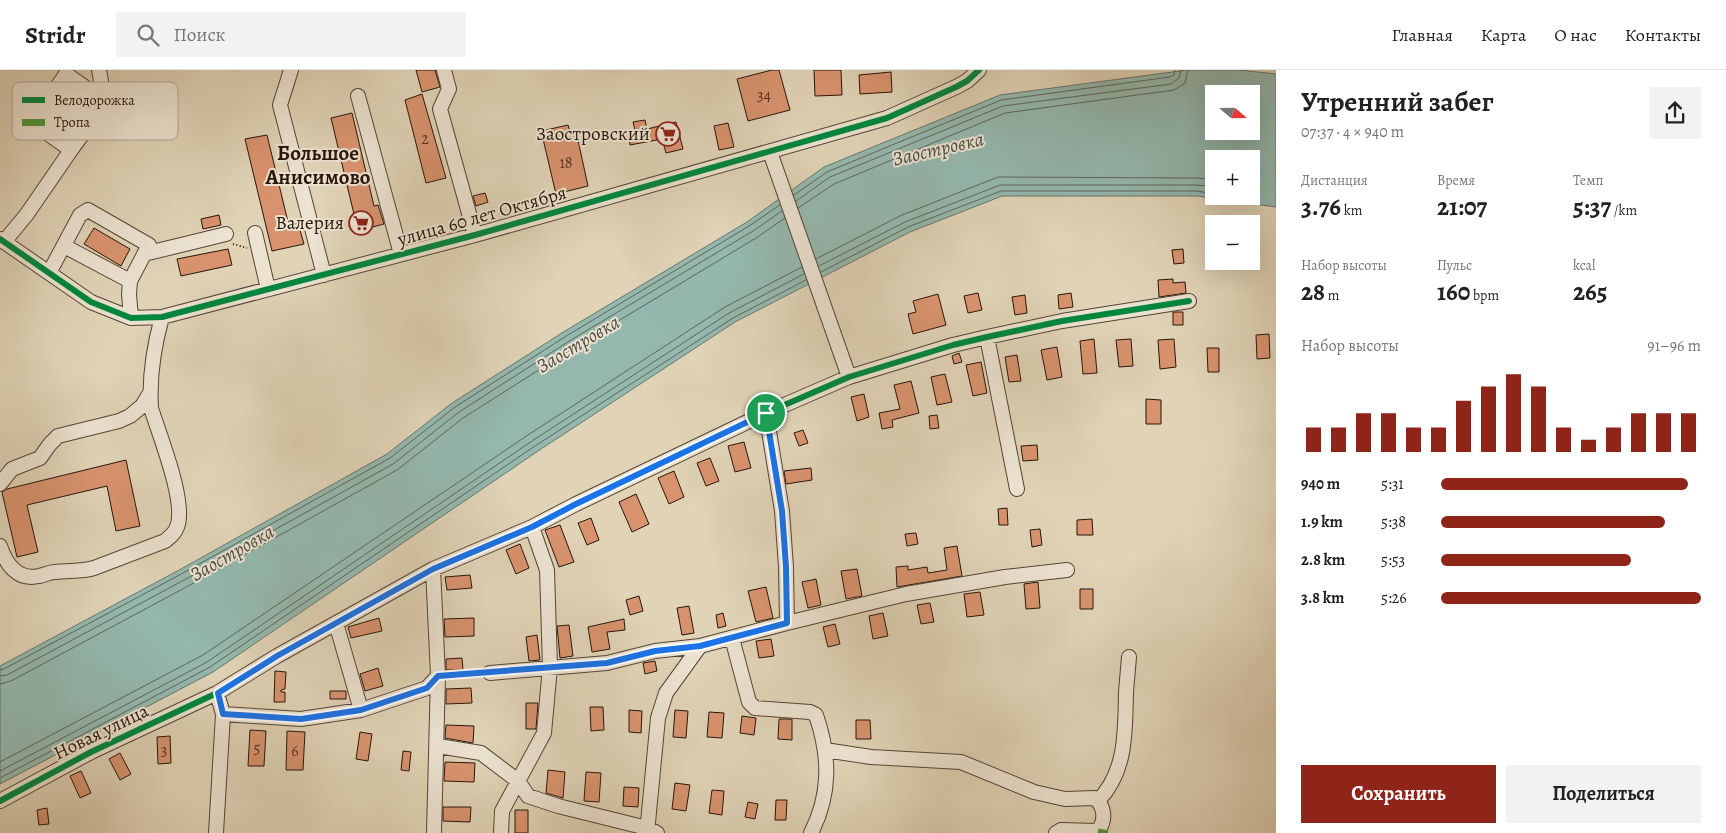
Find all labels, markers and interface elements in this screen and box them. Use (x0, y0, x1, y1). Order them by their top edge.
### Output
search box (116, 12, 466, 57)
text: Stridr (25, 19, 86, 51)
icon: search (134, 21, 162, 49)
text: Поиск (174, 22, 225, 48)
text: Главная (1392, 23, 1453, 47)
text: Карта (1481, 23, 1526, 47)
text: О нас (1554, 23, 1597, 47)
text: Контакты (1625, 23, 1701, 47)
legend (12, 82, 178, 140)
text: Утренний забег (1301, 83, 1494, 121)
house number: 34 (757, 84, 771, 106)
north arrow (1205, 85, 1260, 140)
map controls (1205, 85, 1260, 270)
button: share (1649, 87, 1701, 139)
text: Велодорожка (54, 91, 135, 110)
text: Тропа (54, 113, 91, 132)
place label: Заостровский (536, 121, 650, 147)
supermarket icon: Заостровский (655, 121, 681, 147)
text: 07:37 · 4 × 940 m (1301, 121, 1404, 143)
water label: Заостровка (890, 125, 986, 173)
house number: 2 (421, 128, 429, 150)
district label: Большое Анисимово (265, 139, 371, 191)
button: + (1205, 150, 1260, 205)
house number: 18 (559, 152, 573, 174)
text: Дистанция (1301, 171, 1368, 190)
text: Время (1437, 171, 1475, 190)
text: Темп (1573, 171, 1604, 190)
street label: улица 60 лет Октября (394, 179, 570, 253)
text: 3.76 (1301, 190, 1341, 224)
text: 21:07 (1437, 190, 1487, 224)
text: 5:37 (1573, 190, 1611, 224)
text: km (1341, 201, 1362, 220)
text: /km (1611, 201, 1637, 220)
place label: Валерия (275, 210, 344, 236)
supermarket icon: Валерия (348, 210, 374, 236)
button: − (1205, 215, 1260, 270)
text: Набор высоты (1301, 256, 1387, 275)
text: Пульс (1437, 256, 1472, 275)
text: kcal (1573, 256, 1595, 275)
text: 28 (1301, 275, 1325, 309)
text: 160 (1437, 275, 1470, 309)
text: 265 (1573, 275, 1607, 309)
text: m (1325, 286, 1340, 305)
text: bpm (1470, 286, 1499, 305)
water label: Заостровка (531, 308, 625, 380)
text: Набор высоты (1301, 335, 1399, 357)
text: 91–96 m (1647, 335, 1701, 357)
pin (745, 392, 787, 434)
icon: arrive (752, 399, 780, 427)
text: 940 m (1301, 473, 1340, 495)
text: 5:31 (1381, 473, 1404, 495)
text: 1.9 km (1301, 511, 1343, 533)
text: 5:38 (1381, 511, 1406, 533)
water label: Заостровка (185, 518, 279, 588)
text: 2.8 km (1301, 549, 1345, 571)
text: 5:53 (1381, 549, 1405, 571)
text: 3.8 km (1301, 587, 1344, 609)
text: 5:26 (1381, 587, 1407, 609)
street label: Новая улица (49, 698, 153, 766)
house number: 5 (254, 737, 261, 759)
house number: 3 (161, 739, 167, 761)
house number: 6 (291, 740, 299, 762)
button: Сохранить (1301, 765, 1496, 823)
button: Поделиться (1506, 765, 1701, 823)

